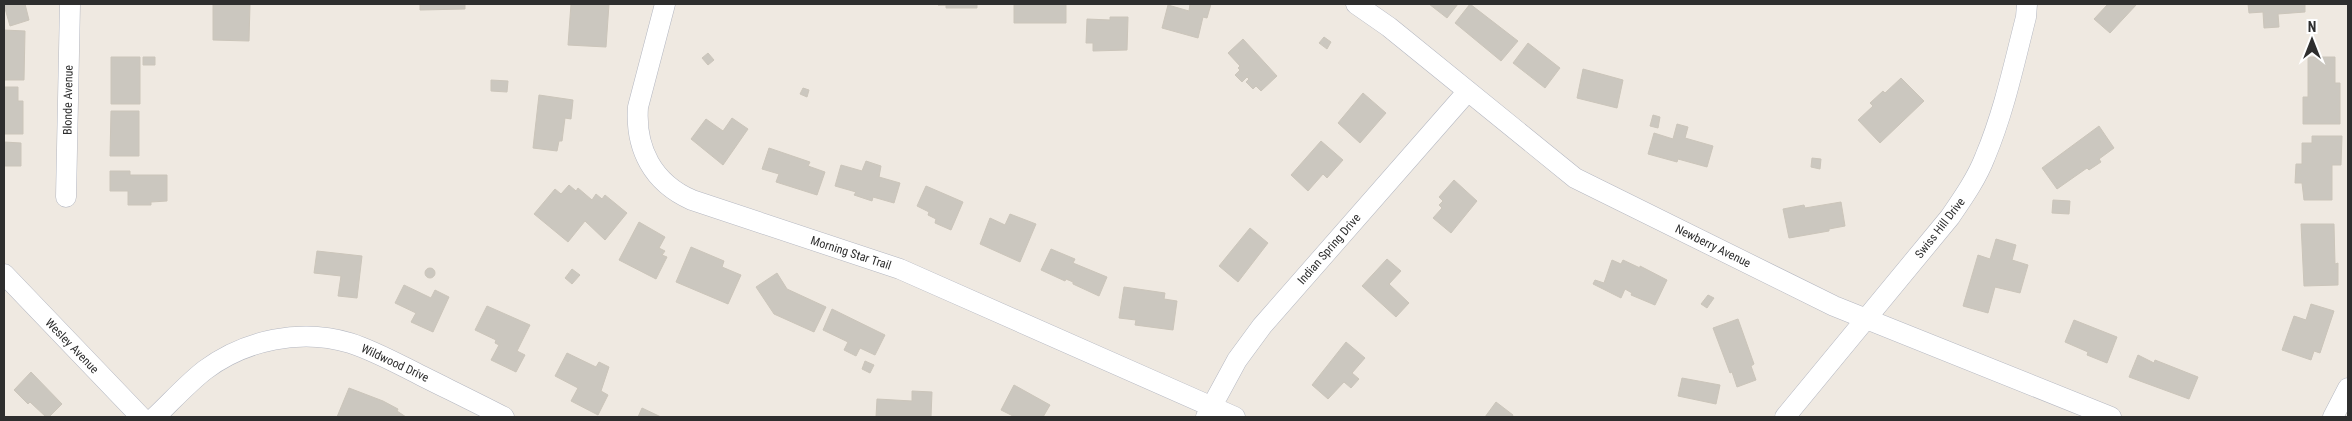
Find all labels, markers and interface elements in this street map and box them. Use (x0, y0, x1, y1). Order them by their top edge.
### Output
north arrow (2287, 15, 2337, 65)
text: N (2308, 19, 2316, 35)
street label: Blonde Avenue (60, 65, 76, 135)
street label: Swiss Hill Drive (1912, 195, 1968, 261)
street label: Indian Spring Drive (1295, 211, 1364, 287)
street label: Newberry Avenue (1673, 222, 1753, 270)
street label: Morning Star Trail (809, 233, 893, 273)
street label: Wesley Avenue (42, 316, 102, 377)
street label: Wildwood Drive (359, 341, 431, 385)

